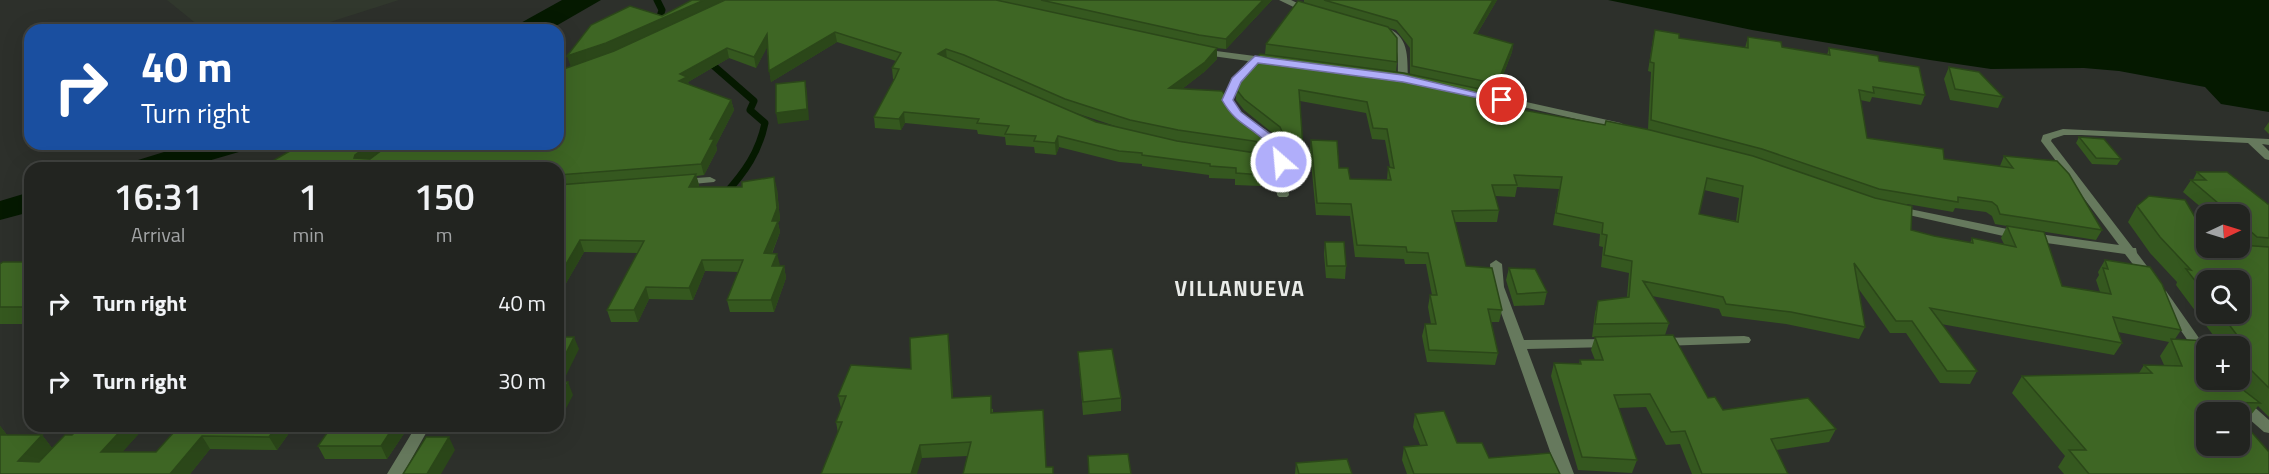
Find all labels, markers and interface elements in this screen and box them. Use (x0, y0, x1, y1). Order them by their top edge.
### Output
text: 40 m (141, 34, 233, 98)
icon: right (42, 48, 120, 126)
pin (1476, 74, 1527, 125)
icon: arrive (1485, 83, 1518, 116)
text: Turn right (141, 92, 250, 133)
position arrow (1249, 130, 1313, 194)
text: 16:31 (114, 169, 203, 224)
text: 1 (298, 169, 318, 224)
text: 150 (414, 169, 474, 224)
north arrow (2196, 204, 2250, 258)
map controls (2196, 204, 2250, 456)
text: Arrival (131, 219, 185, 250)
text: min (292, 219, 324, 250)
text: m (436, 219, 452, 250)
button: search (2196, 270, 2250, 324)
district label: VILLANUEVA (1175, 272, 1305, 304)
text: Turn right (93, 286, 187, 320)
text: 40 m (498, 286, 546, 320)
icon: right (42, 287, 75, 320)
button: + (2196, 336, 2250, 390)
text: Turn right (93, 364, 187, 398)
text: 30 m (498, 364, 546, 398)
icon: right (42, 365, 75, 398)
button: − (2196, 402, 2250, 456)

